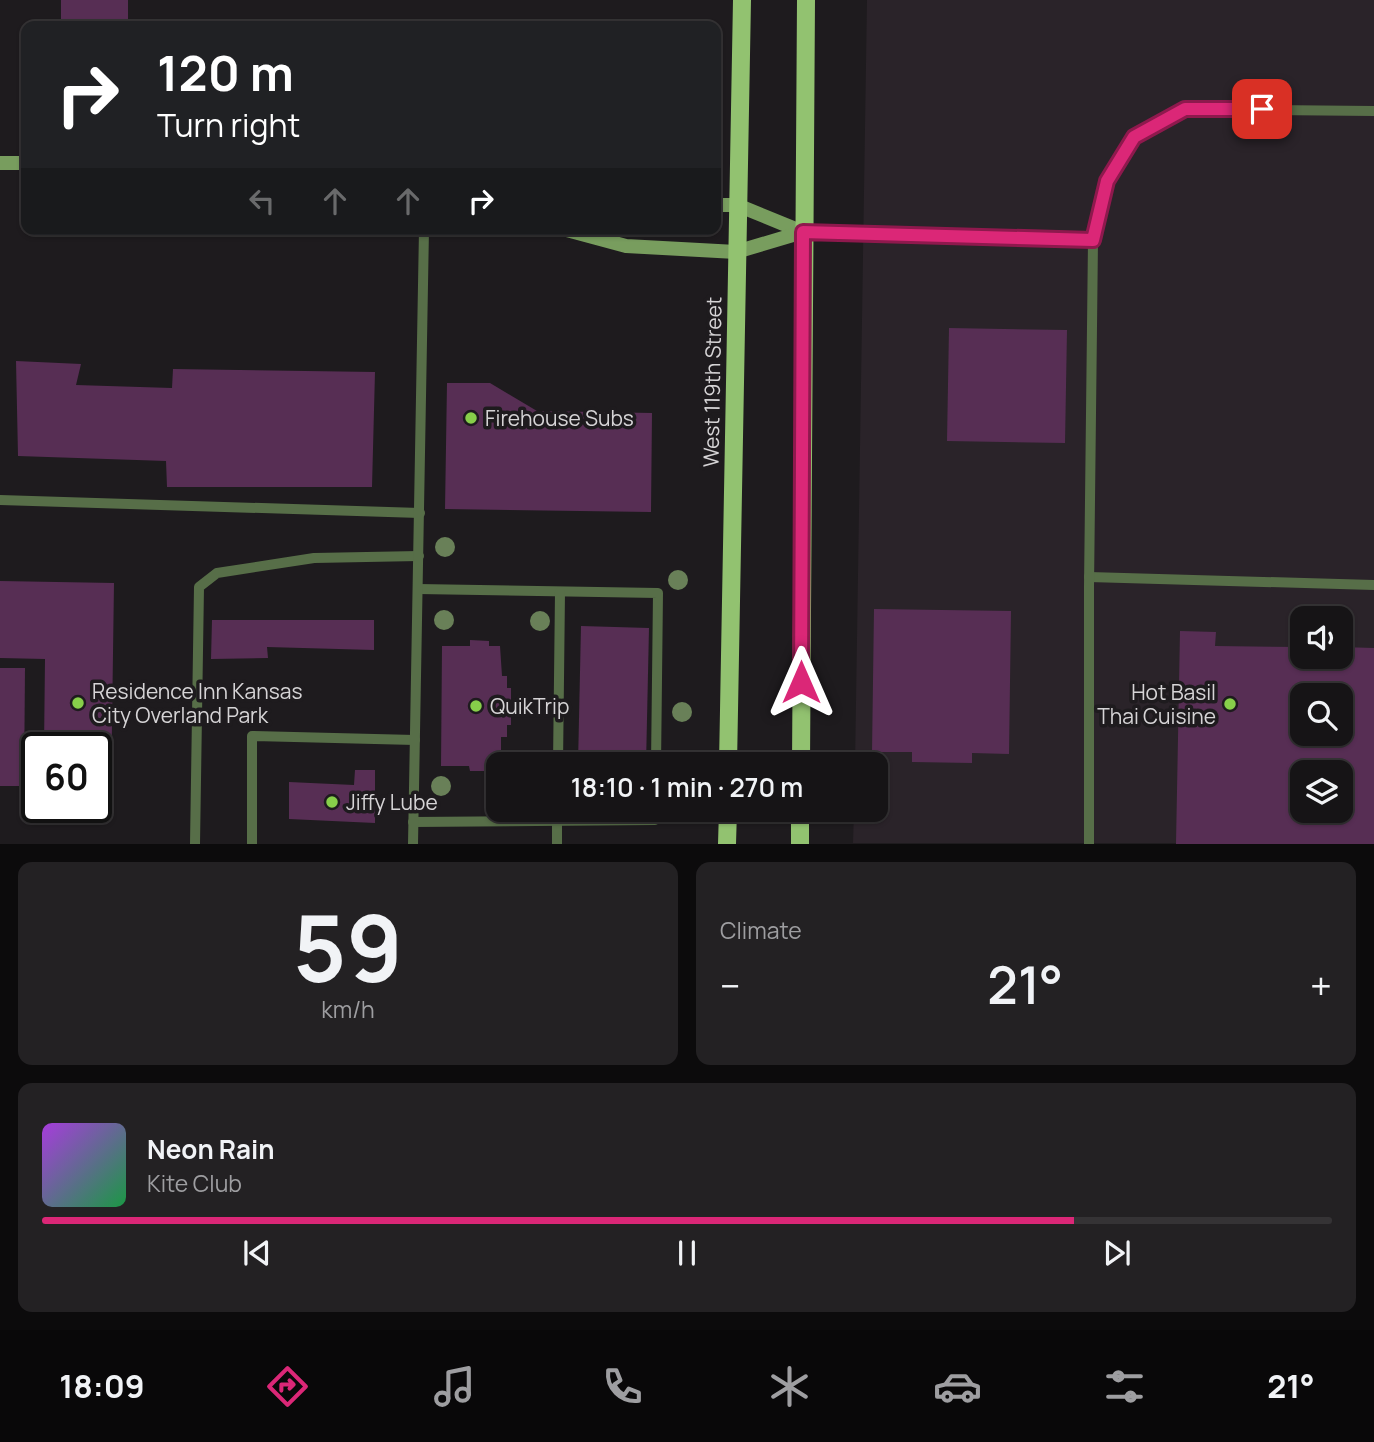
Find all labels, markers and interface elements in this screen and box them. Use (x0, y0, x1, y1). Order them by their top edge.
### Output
text: 120 m (157, 39, 294, 106)
icon: right (42, 49, 133, 140)
pin (1232, 79, 1292, 139)
icon: arrive (1243, 90, 1281, 128)
text: Turn right (157, 103, 300, 147)
icon: left (243, 182, 281, 220)
icon: ahead (316, 182, 354, 220)
icon: ahead (389, 182, 427, 220)
icon: right (462, 182, 500, 220)
street label: West 119th Street (697, 297, 727, 467)
place label: Firehouse Subs (485, 404, 634, 432)
marker: Firehouse Subs (463, 410, 479, 426)
map controls (1290, 606, 1353, 823)
button: sound (1290, 606, 1353, 669)
position arrow (764, 645, 838, 719)
place label: Residence Inn Kansas City Overland Park (92, 677, 302, 729)
place label: Hot Basil Thai Cuisine (1097, 678, 1216, 730)
button: search (1290, 683, 1353, 746)
place label: QuikTrip (490, 692, 569, 720)
marker: Residence Inn Kansas City Overland Park (70, 695, 86, 711)
marker: Hot Basil Thai Cuisine (1222, 696, 1238, 712)
marker: QuikTrip (468, 698, 484, 714)
speed limit sign: 60 (21, 732, 112, 823)
button: layers (1290, 760, 1353, 823)
text: 18:10 · 1 min · 270 m (571, 769, 803, 805)
place label: Jiffy Lube (346, 788, 438, 816)
marker: Jiffy Lube (324, 794, 340, 810)
text: 59 (293, 885, 403, 1009)
text: Climate (720, 914, 802, 946)
text: 21° (987, 949, 1063, 1020)
text: − (720, 959, 741, 1011)
text: + (1310, 959, 1332, 1011)
text: km/h (321, 993, 375, 1025)
text: Neon Rain (147, 1131, 275, 1167)
text: Kite Club (147, 1167, 242, 1199)
icon: previous (238, 1234, 276, 1272)
icon: pause (668, 1234, 706, 1272)
icon: next (1098, 1234, 1136, 1272)
icon: directions (263, 1362, 312, 1411)
icon: music (430, 1362, 479, 1411)
icon: phone (598, 1362, 647, 1411)
icon: climate (765, 1362, 814, 1411)
icon: car (933, 1362, 982, 1411)
icon: filters (1100, 1362, 1149, 1411)
text: 18:09 (59, 1364, 145, 1408)
text: 21° (1267, 1364, 1315, 1408)

